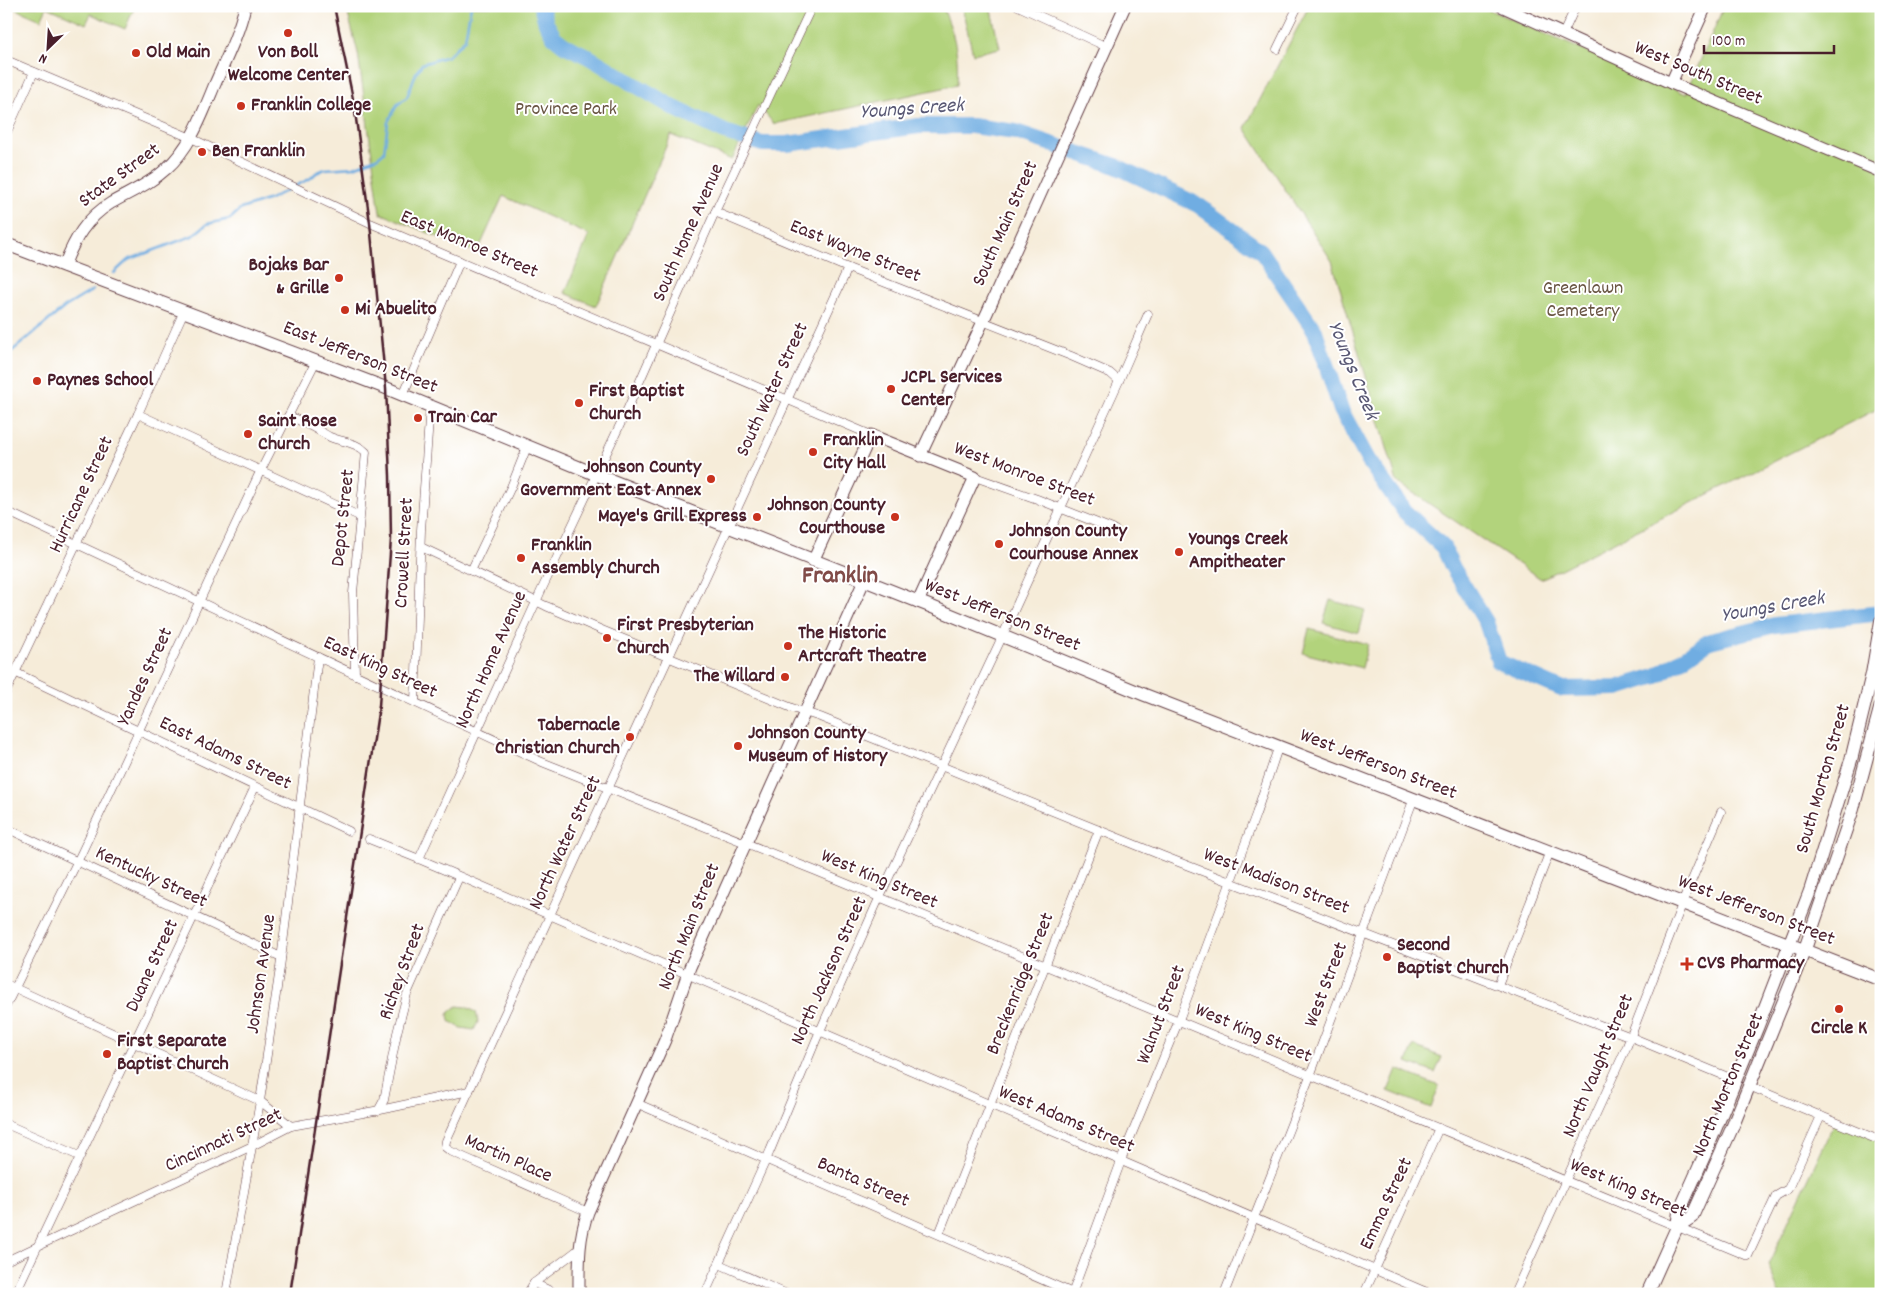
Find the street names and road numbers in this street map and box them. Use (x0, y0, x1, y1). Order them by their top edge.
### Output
street label: West South Street (1630, 34, 1766, 114)
street label: State Street (73, 137, 167, 215)
street label: South Main Street (966, 157, 1046, 291)
street label: South Home Avenue (646, 159, 732, 307)
street label: East Monroe Street (396, 203, 542, 287)
street label: East Wayne Street (785, 213, 925, 291)
street label: East Jefferson Street (279, 314, 441, 402)
street label: South Water Street (730, 318, 816, 462)
street label: Hurricane Street (43, 432, 121, 558)
street label: West Monroe Street (950, 435, 1098, 515)
street label: Depot Street (325, 468, 363, 568)
street label: Crowell Street (388, 497, 422, 609)
street label: West Jefferson Street (920, 572, 1084, 660)
street label: North Home Avenue (449, 586, 535, 733)
street label: Yandes Street (111, 623, 181, 731)
street label: East King Street (318, 629, 442, 707)
street label: South Morton Street (1789, 701, 1859, 857)
street label: East Adams Street (154, 710, 296, 798)
street label: West Jefferson Street (1295, 722, 1461, 808)
street label: North Water Street (523, 771, 609, 915)
street label: Kentucky Street (90, 840, 212, 916)
street label: West Madison Street (1199, 841, 1353, 923)
street label: West King Street (816, 843, 942, 917)
street label: North Main Street (652, 859, 728, 995)
street label: West Jefferson Street (1673, 868, 1839, 954)
street label: North Jackson Street (785, 892, 875, 1050)
street label: Breckenridge Street (980, 909, 1062, 1059)
street label: Johnson Avenue (240, 912, 284, 1036)
street label: Duane Street (119, 915, 187, 1017)
street label: Richey Street (373, 920, 433, 1024)
street label: West Street (1298, 938, 1356, 1032)
street label: Walnut Street (1130, 961, 1194, 1069)
street label: North Vaught Street (1556, 990, 1642, 1142)
street label: West King Street (1190, 997, 1316, 1071)
street label: North Morton Street (1686, 1009, 1772, 1161)
street label: West Adams Street (993, 1079, 1139, 1161)
street label: Cincinnati Street (161, 1102, 287, 1180)
street label: Martin Place (460, 1127, 557, 1191)
street label: Banta Street (813, 1150, 913, 1216)
street label: West King Street (1565, 1152, 1691, 1226)
street label: Emma Street (1353, 1153, 1421, 1255)

